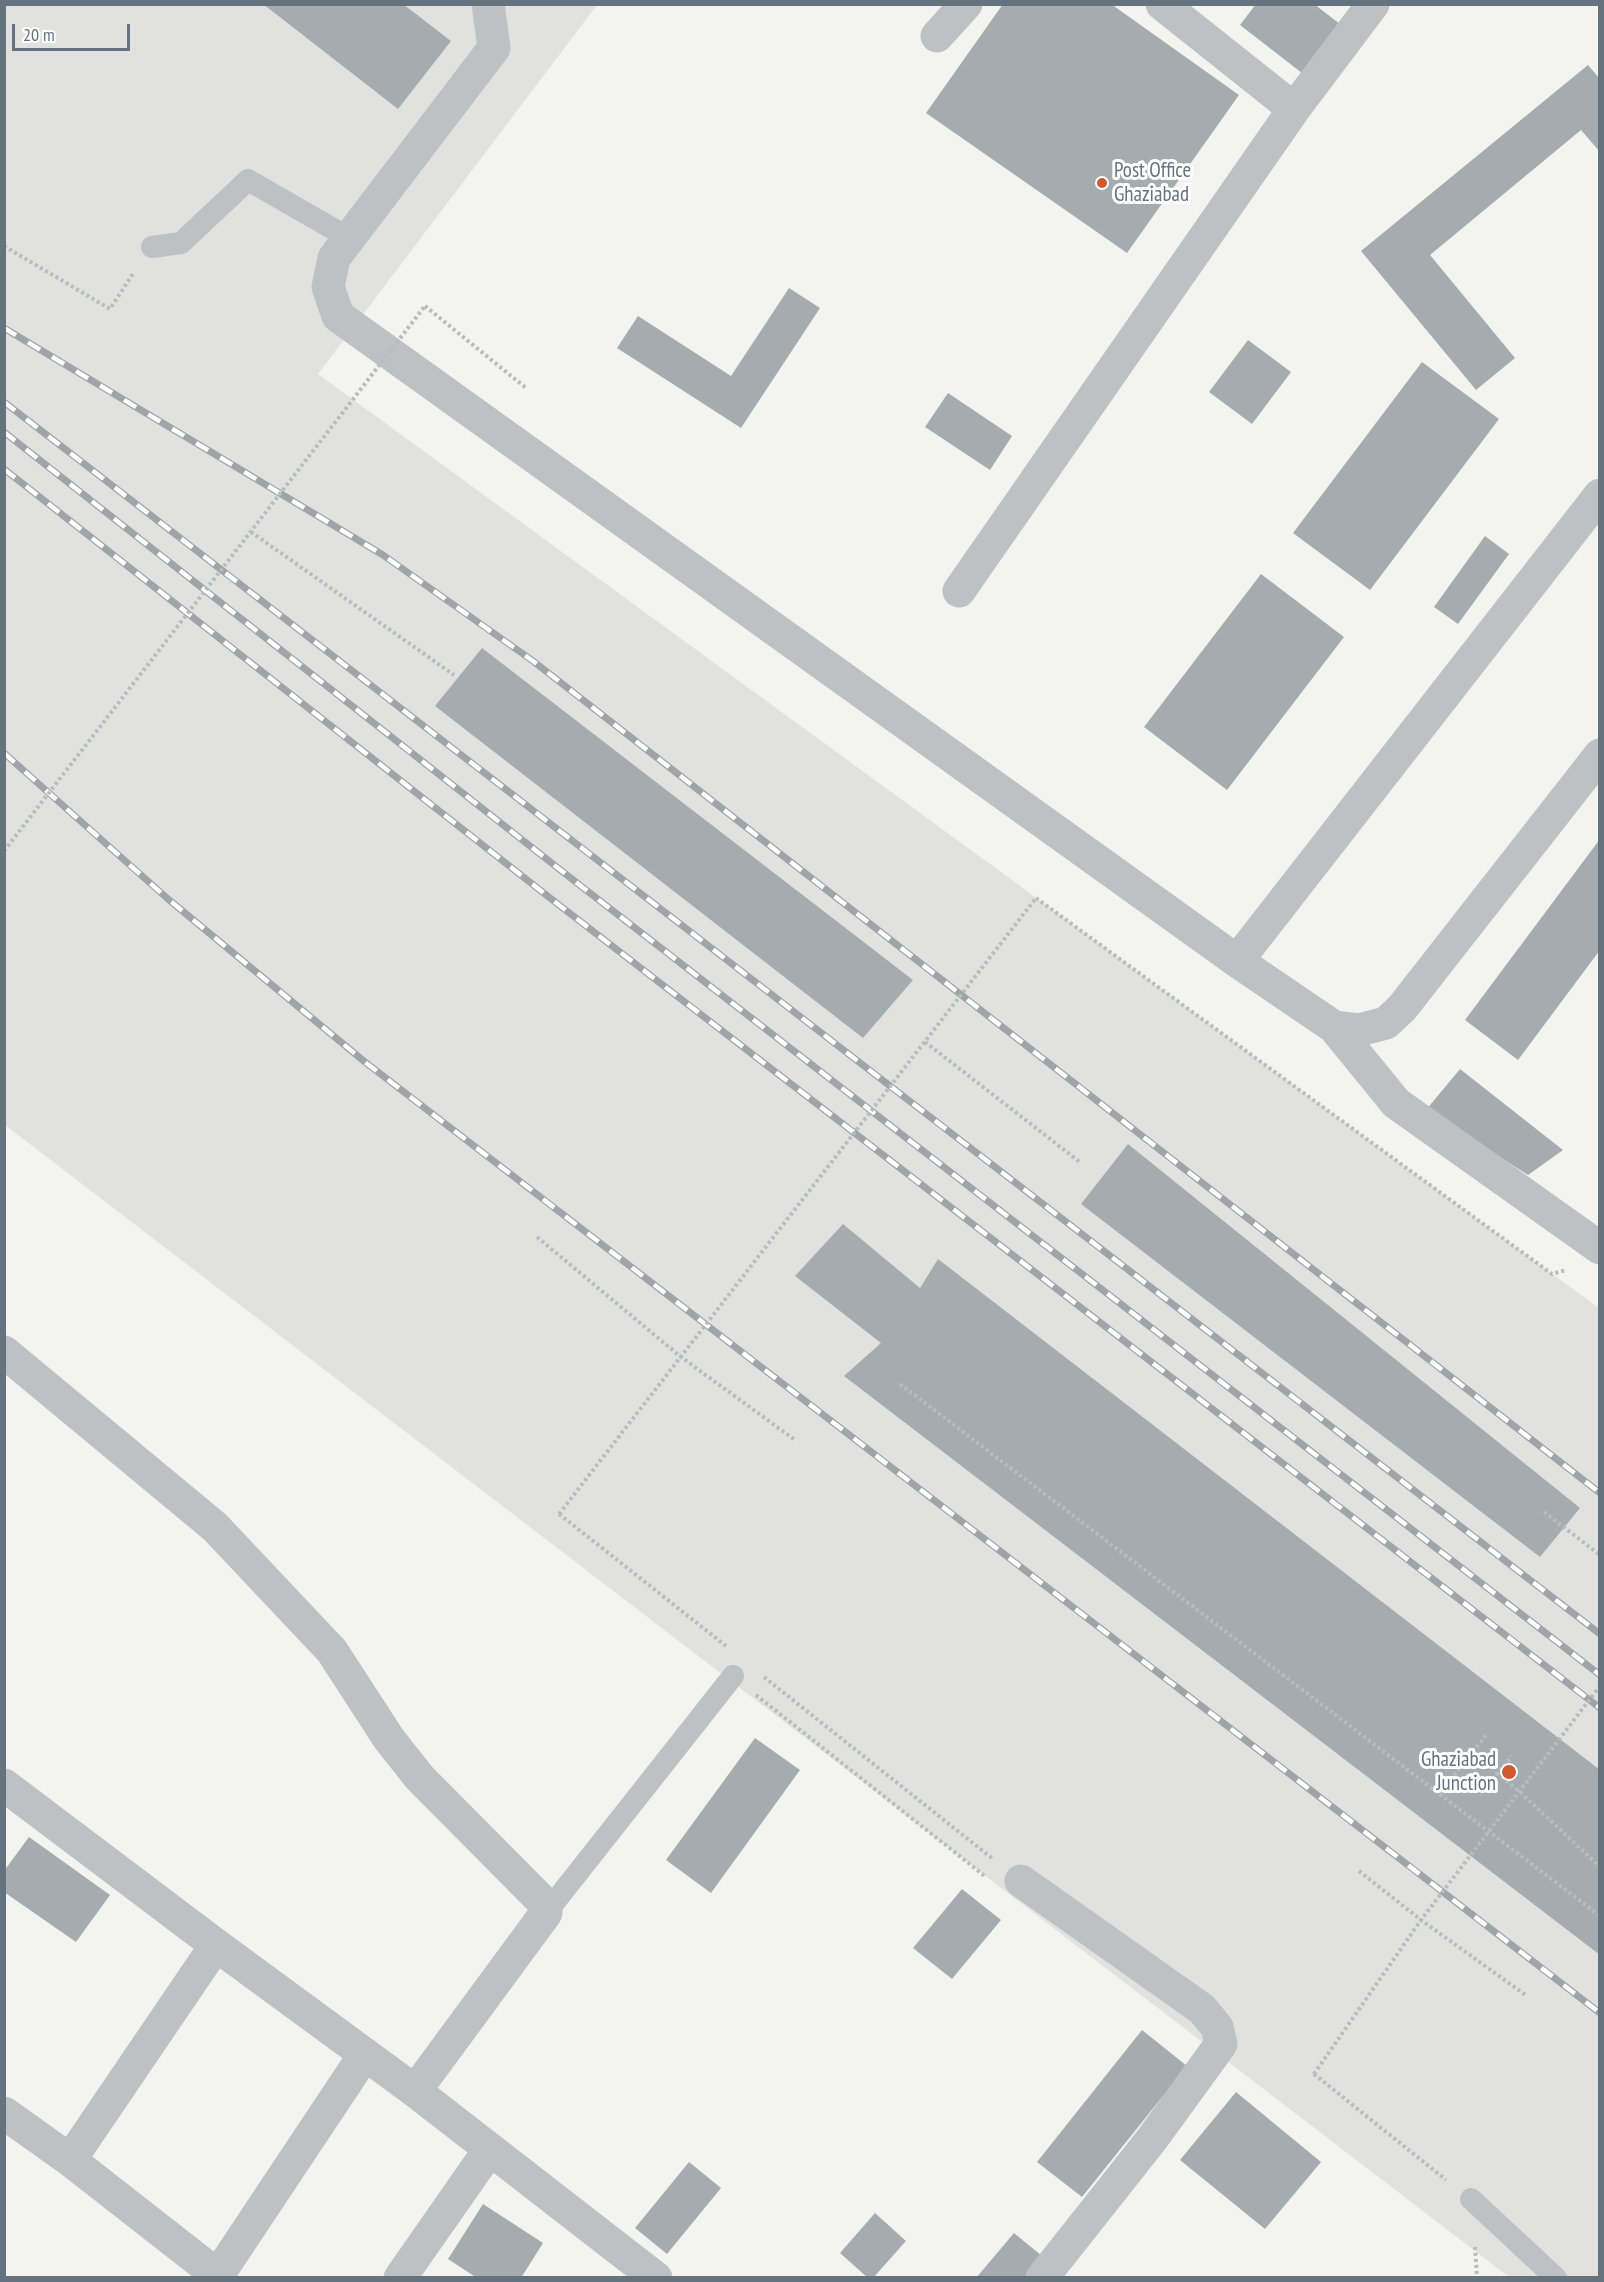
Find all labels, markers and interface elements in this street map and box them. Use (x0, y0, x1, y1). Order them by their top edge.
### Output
scale bar (15, 12, 134, 50)
text: 20 m (23, 23, 55, 46)
place label: Post Office Ghaziabad (1114, 158, 1191, 208)
marker: Post Office Ghaziabad (1095, 176, 1109, 190)
place label: Ghaziabad Junction (1421, 1747, 1496, 1797)
marker: Ghaziabad Junction (1500, 1763, 1518, 1781)

